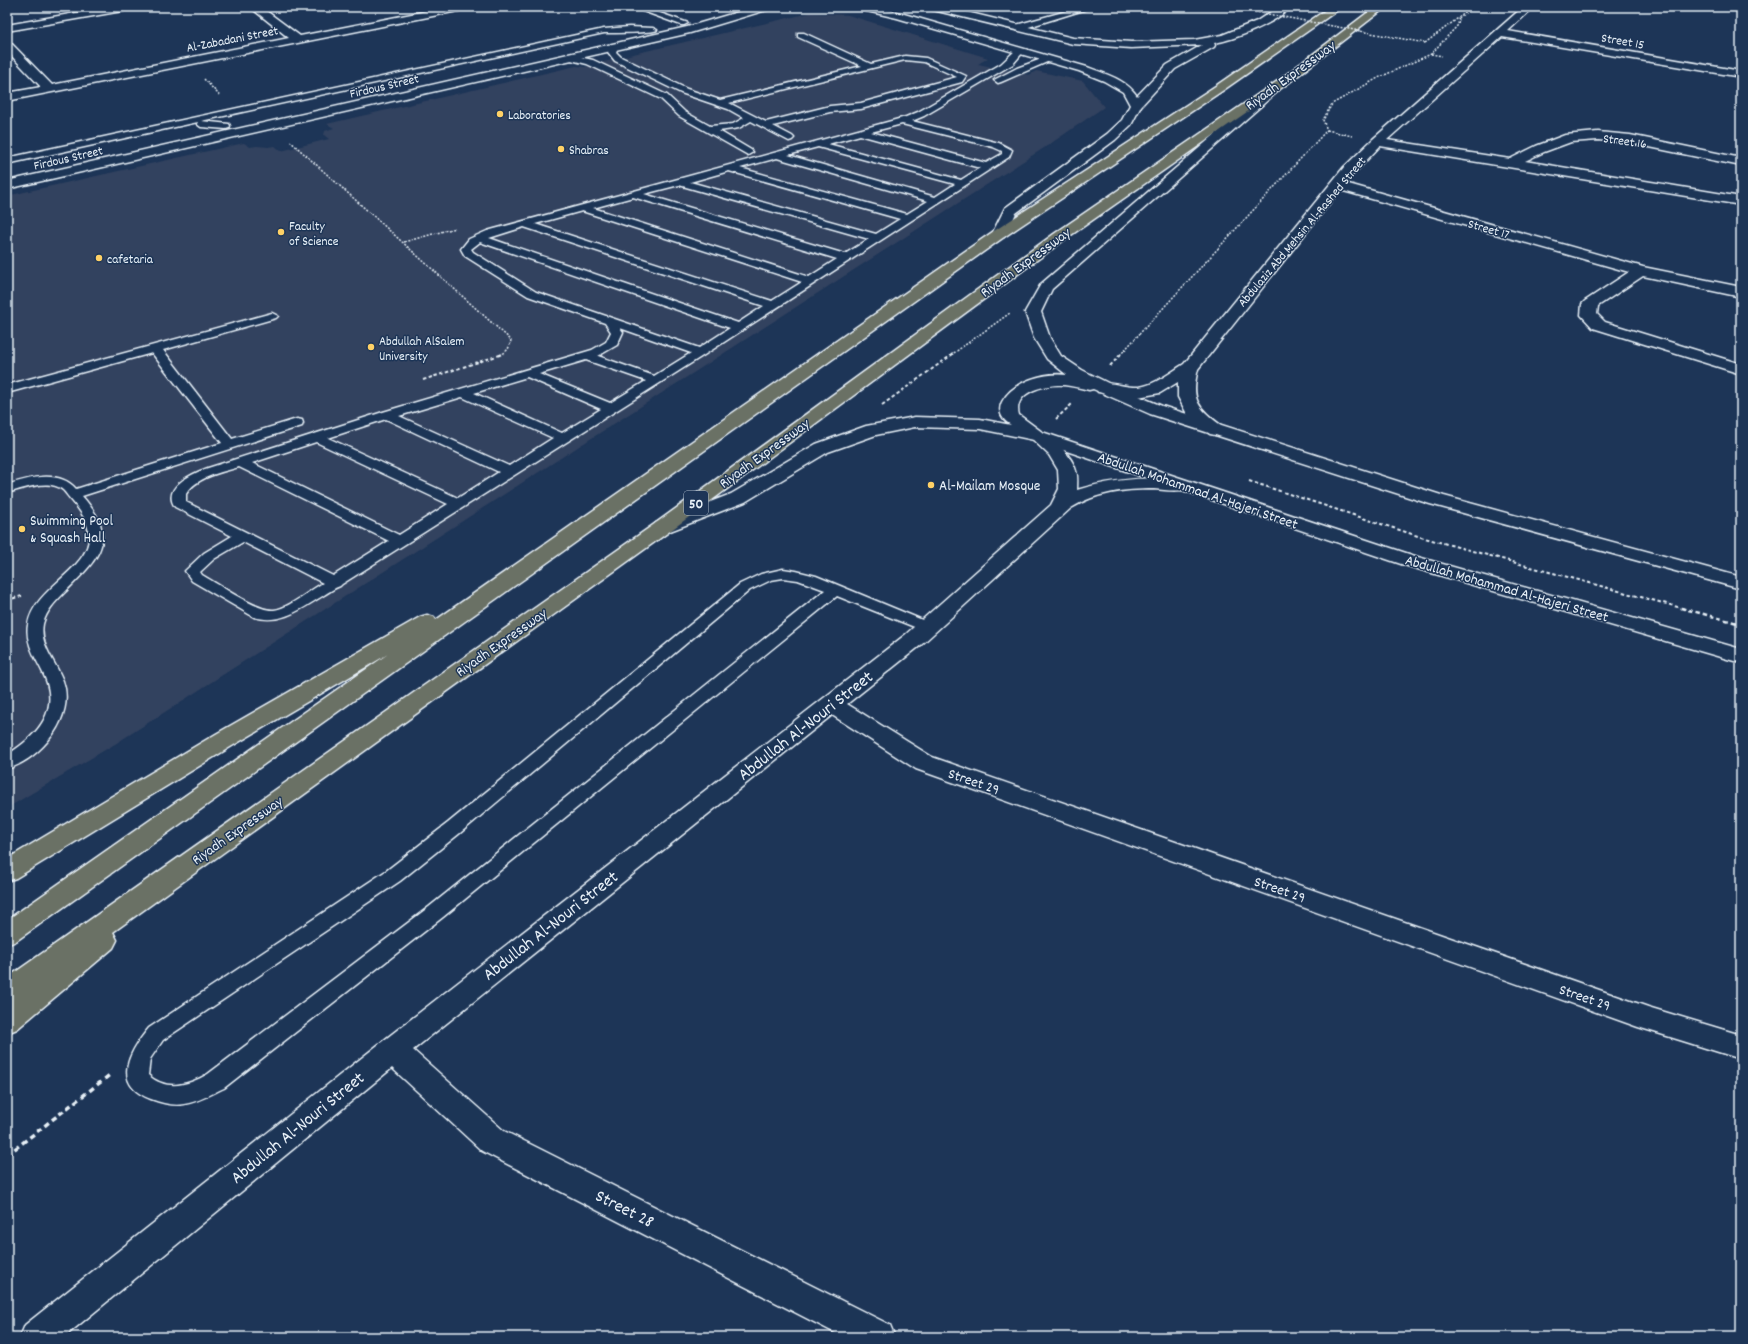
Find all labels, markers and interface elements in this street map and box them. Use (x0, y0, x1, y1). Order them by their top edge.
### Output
street label: Al-Zabadani Street (185, 22, 280, 59)
street label: Street 15 (1600, 29, 1646, 56)
street label: Riyadh Expressway (1241, 36, 1342, 117)
street label: Firdous Street (348, 70, 421, 105)
place label: Laboratories (508, 107, 571, 126)
marker: Laboratories (495, 109, 505, 119)
street label: Street 16 (1602, 130, 1648, 155)
street label: Firdous Street (32, 142, 105, 177)
place label: Shabras (569, 142, 609, 161)
marker: Shabras (556, 144, 566, 154)
street label: Abdulaziz Abd Mehsin Al-Rashed Street (1234, 153, 1372, 312)
street label: Street 17 (1465, 215, 1511, 245)
place label: Faculty of Science (289, 218, 339, 252)
street label: Riyadh Expressway (976, 223, 1077, 304)
marker: Faculty of Science (276, 227, 286, 237)
place label: cafetaria (107, 251, 154, 270)
marker: cafetaria (94, 253, 104, 263)
place label: Abdullah AlSalem University (379, 333, 464, 367)
marker: Abdullah AlSalem University (366, 342, 376, 352)
street label: Riyadh Expressway (715, 414, 816, 495)
street label: Abdullah Mohammad Al-Hajeri Street (1094, 447, 1301, 537)
place label: Al-Mailam Mosque (939, 476, 1041, 498)
marker: Al-Mailam Mosque (926, 480, 936, 490)
road number: 50 (684, 491, 708, 515)
place label: Swimming Pool & Squash Hall (30, 511, 113, 550)
marker: Swimming Pool & Squash Hall (17, 524, 27, 534)
street label: Abdullah Mohammad Al-Hajeri Street (1402, 550, 1611, 630)
street label: Riyadh Expressway (452, 603, 553, 683)
street label: Abdullah Al-Nouri Street (733, 666, 880, 788)
street label: Street 29 (945, 764, 1002, 802)
street label: Riyadh Expressway (188, 791, 289, 871)
street label: Abdullah Al-Nouri Street (478, 866, 625, 988)
street label: Street 29 (1251, 872, 1308, 910)
street label: Street 29 (1556, 980, 1613, 1018)
street label: Abdullah Al-Nouri Street (226, 1067, 371, 1191)
street label: Street 28 (590, 1185, 658, 1236)

